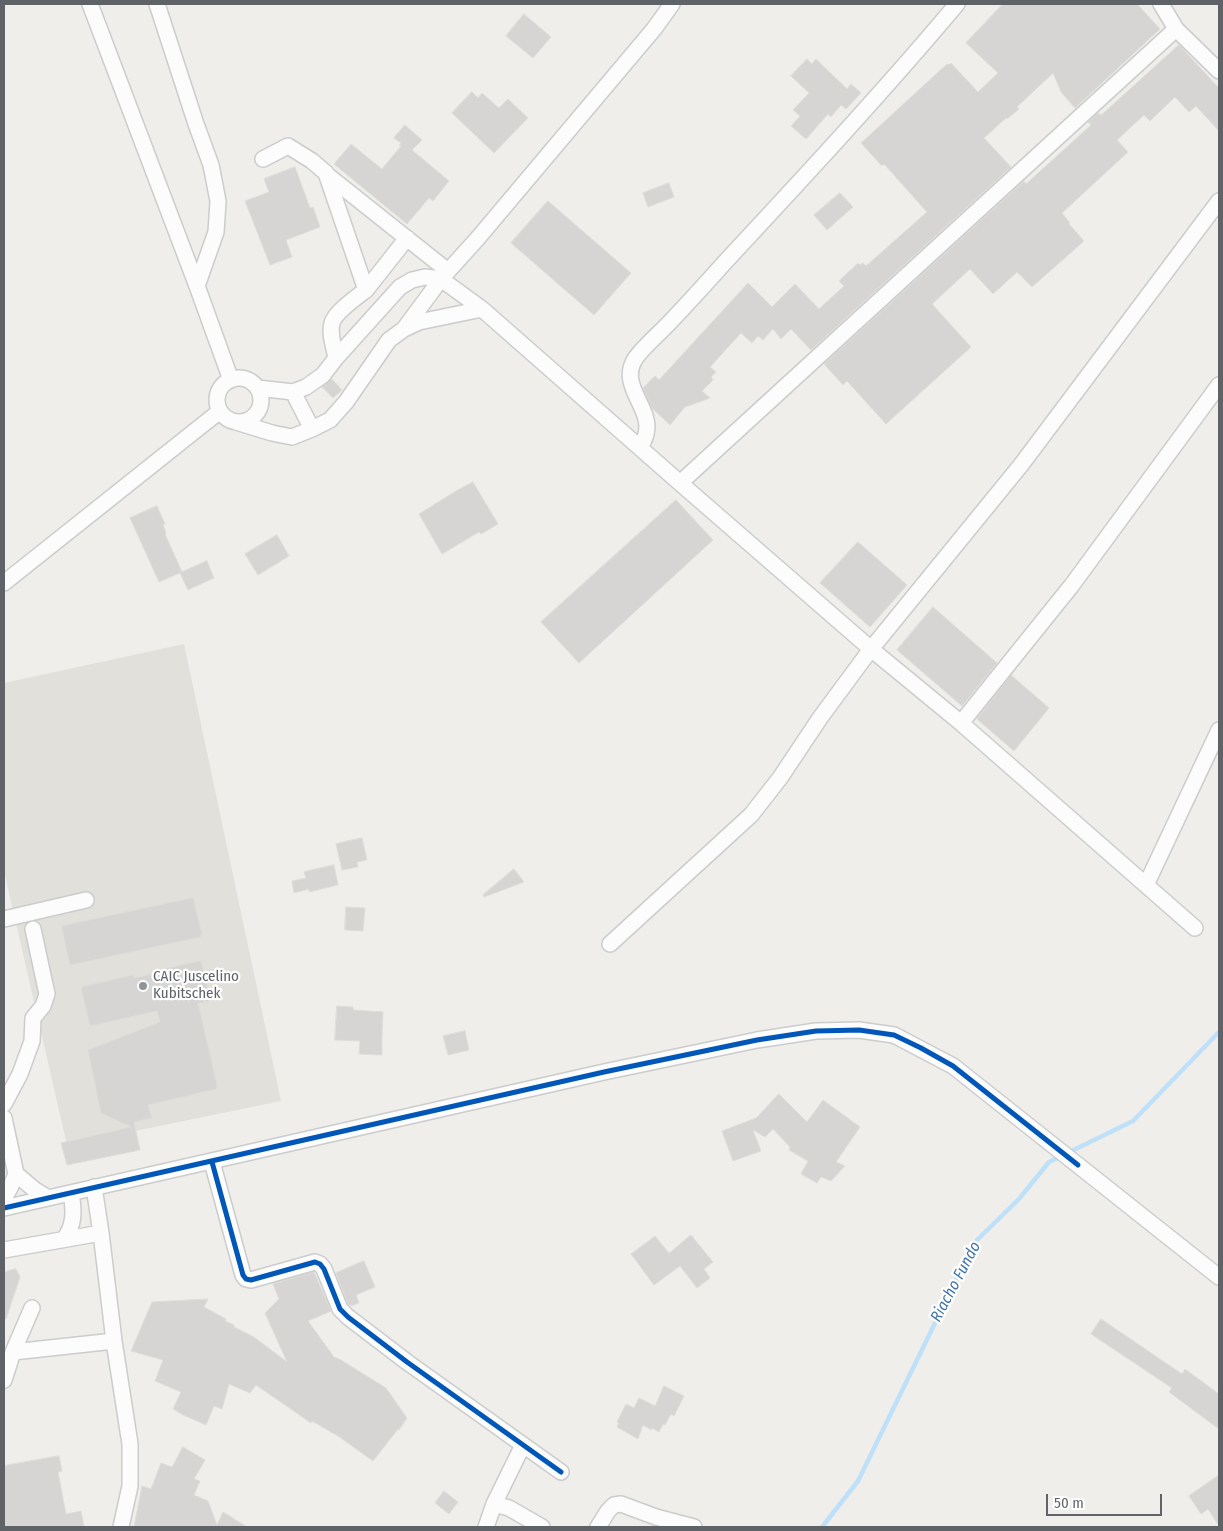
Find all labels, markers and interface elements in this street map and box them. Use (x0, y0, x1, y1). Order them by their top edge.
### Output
place label: CAIC Juscelino Kubitschek (153, 968, 239, 1003)
marker: CAIC Juscelino Kubitschek (137, 980, 149, 992)
water label: Riacho Fundo (927, 1239, 985, 1325)
scale bar (1048, 1484, 1164, 1516)
text: 50 m (1054, 1494, 1084, 1512)

